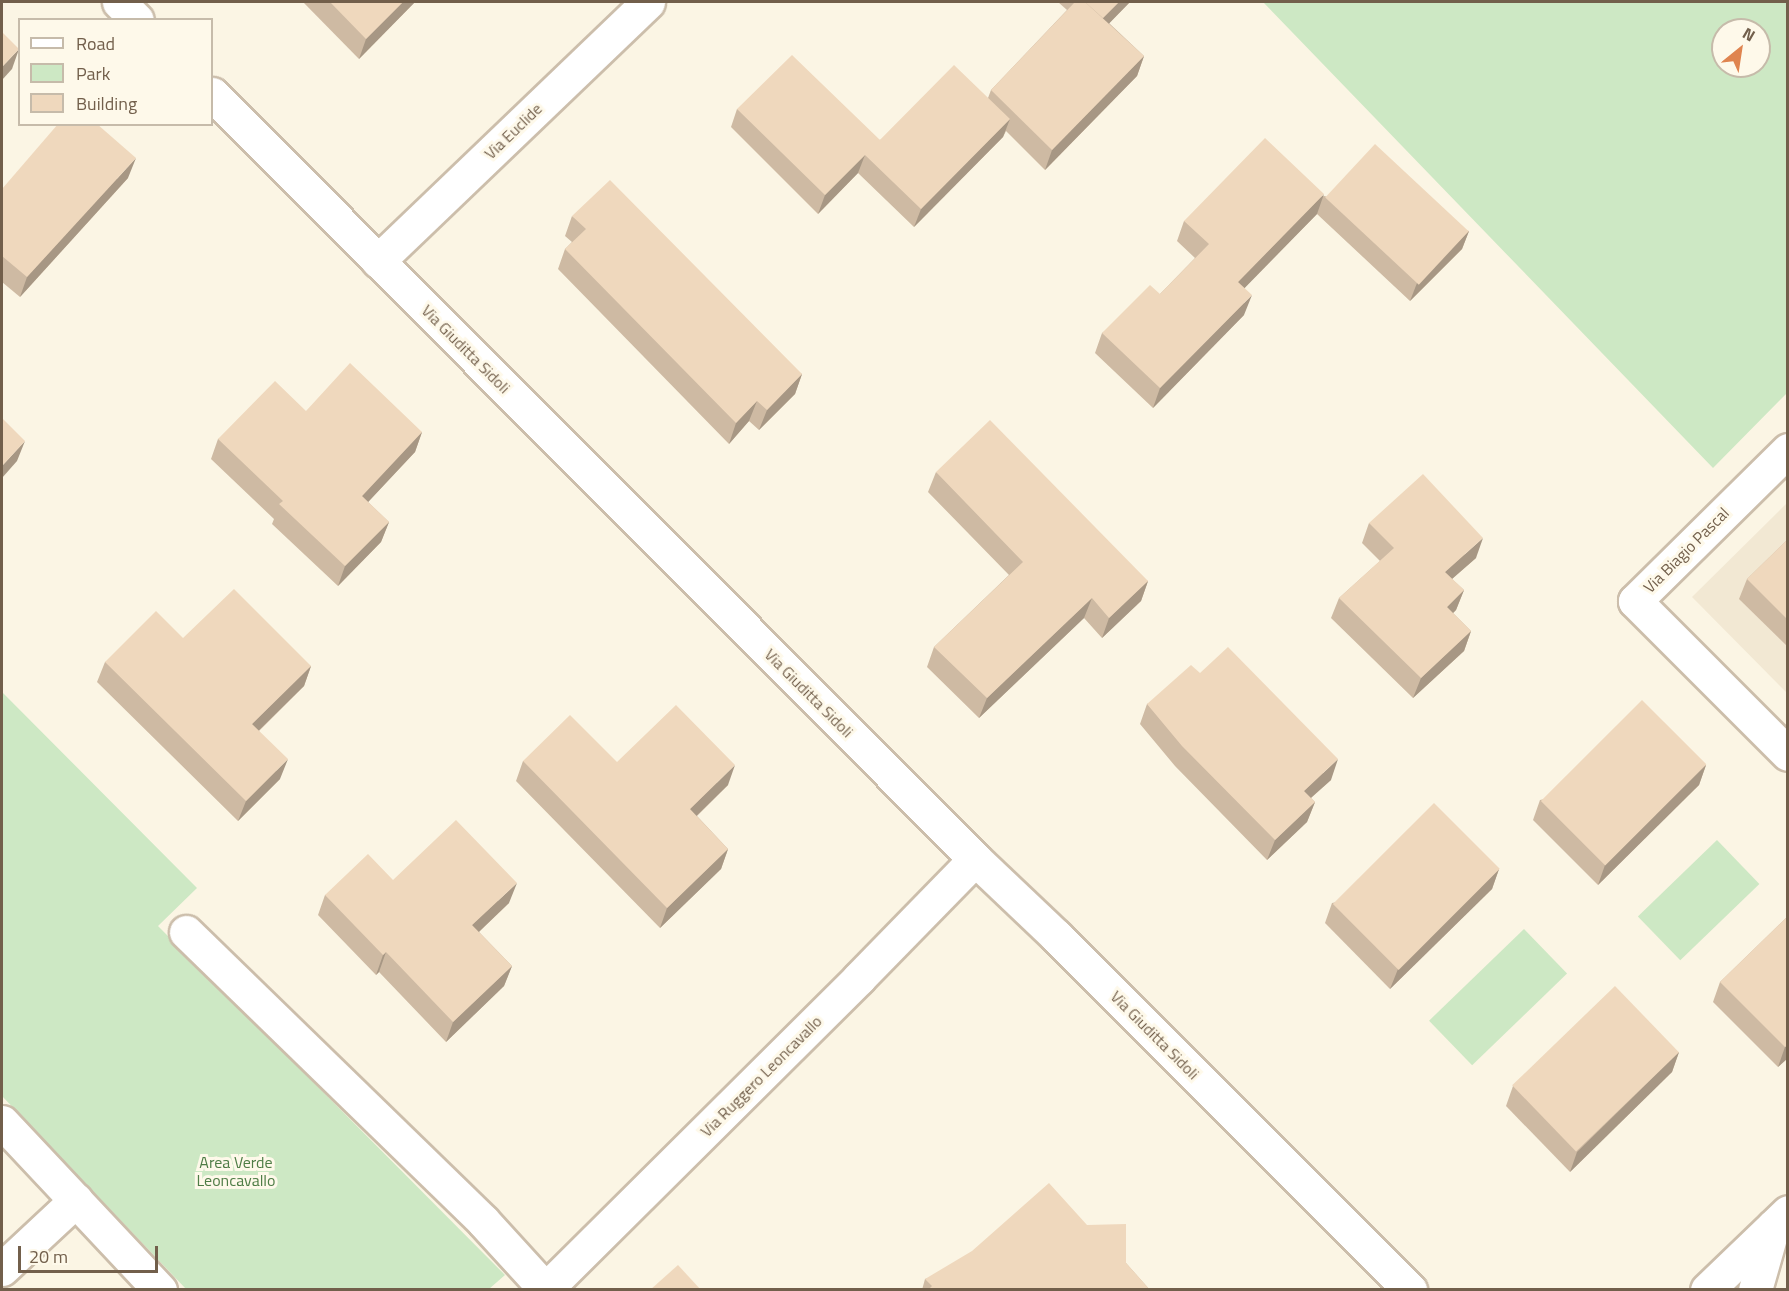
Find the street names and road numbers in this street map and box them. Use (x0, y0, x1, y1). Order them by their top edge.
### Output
street label: Via Euclide (480, 99, 546, 163)
street label: Via Giuditta Sidoli (418, 301, 514, 397)
street label: Via Biagio Pascal (1639, 503, 1733, 597)
street label: Via Giuditta Sidoli (761, 645, 857, 741)
street label: Via Giuditta Sidoli (1107, 987, 1203, 1083)
street label: Via Ruggero Leoncavallo (696, 1011, 826, 1141)

